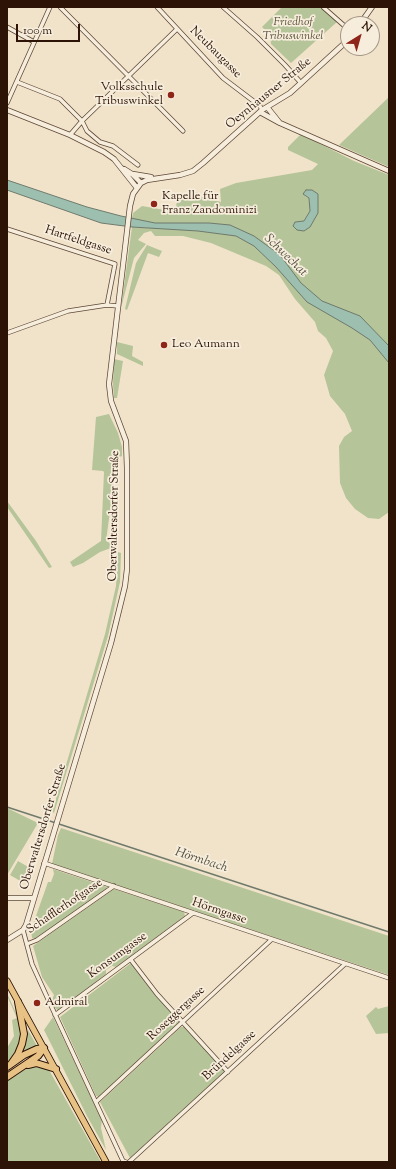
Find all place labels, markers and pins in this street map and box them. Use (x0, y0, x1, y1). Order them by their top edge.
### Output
place label: Volksschule Tribuswinkel (95, 81, 163, 109)
marker: Volksschule Tribuswinkel (166, 90, 176, 100)
place label: Kapelle für Franz Zandominizi (162, 190, 257, 218)
marker: Kapelle für Franz Zandominizi (149, 199, 159, 209)
place label: Leo Aumann (172, 338, 240, 352)
marker: Leo Aumann (159, 340, 169, 350)
place label: Admiral (45, 996, 88, 1010)
marker: Admiral (32, 998, 42, 1008)

